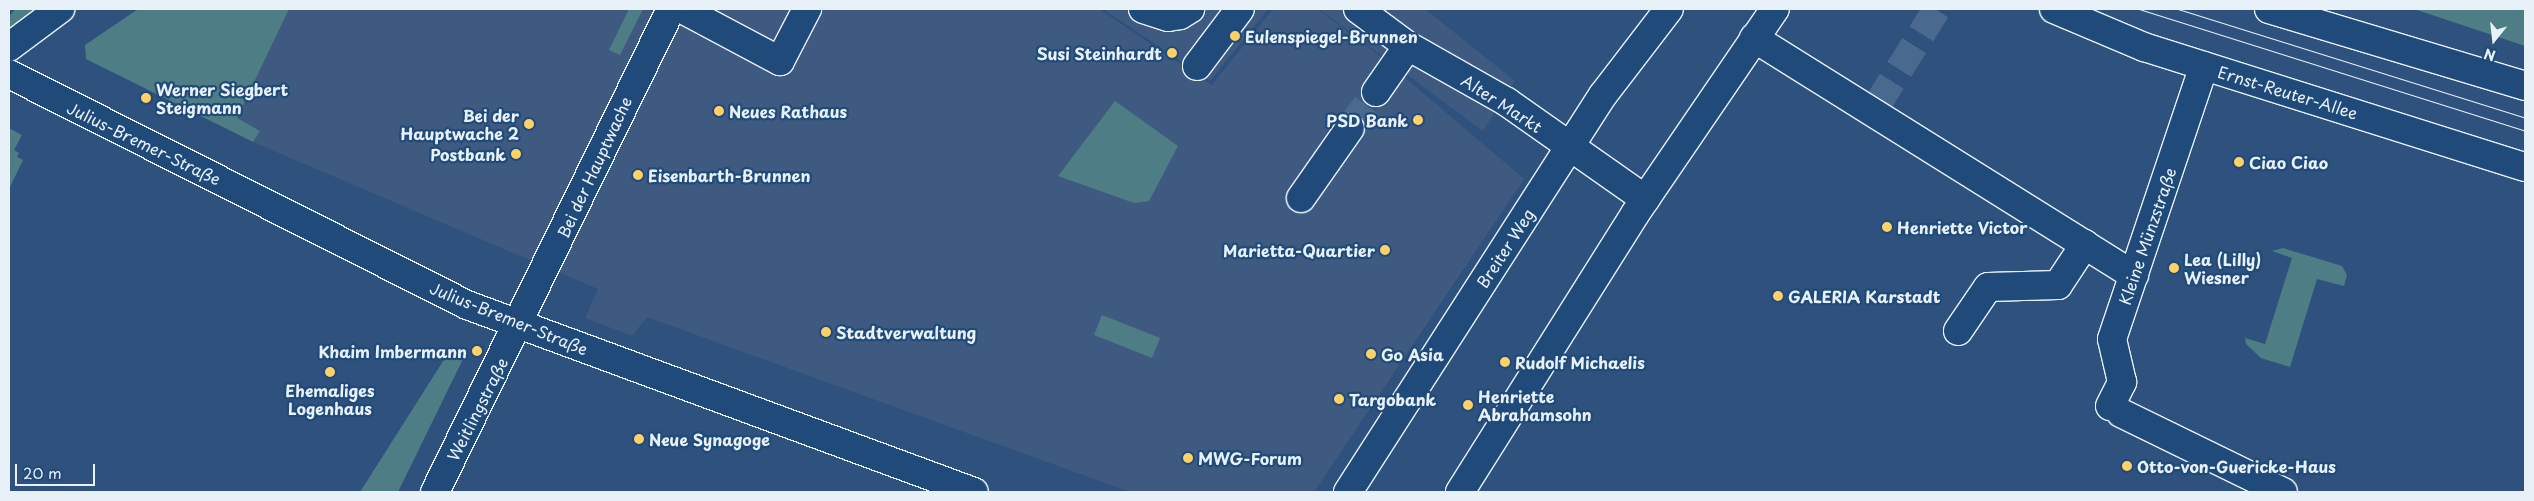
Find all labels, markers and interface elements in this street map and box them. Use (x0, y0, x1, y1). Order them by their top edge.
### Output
north arrow (2469, 15, 2519, 65)
place label: Eulenspiegel-Brunnen (1245, 26, 1418, 46)
marker: Eulenspiegel-Brunnen (1229, 30, 1241, 42)
place label: Susi Steinhardt (1037, 43, 1162, 63)
text: N (2482, 43, 2498, 67)
marker: Susi Steinhardt (1166, 47, 1178, 59)
street label: Ernst-Reuter-Allee (2216, 62, 2360, 122)
street label: Alter Markt (1458, 70, 1546, 136)
place label: Werner Siegbert Steigmann (156, 79, 289, 117)
marker: Werner Siegbert Steigmann (140, 92, 152, 104)
street label: Bei der Hauptwache (553, 93, 635, 241)
street label: Julius-Bremer-Straße (64, 97, 224, 189)
place label: Neues Rathaus (729, 101, 848, 121)
place label: Bei der Hauptwache 2 (400, 105, 519, 143)
marker: Neues Rathaus (713, 105, 725, 117)
place label: PSD Bank (1327, 110, 1408, 130)
marker: PSD Bank (1412, 114, 1424, 126)
marker: Bei der Hauptwache 2 (523, 118, 535, 130)
place label: Postbank (430, 144, 506, 164)
marker: Postbank (510, 148, 522, 160)
place label: Ciao Ciao (2249, 152, 2329, 172)
marker: Ciao Ciao (2233, 156, 2245, 168)
place label: Eisenbarth-Brunnen (648, 165, 811, 185)
street label: Kleine Münzstraße (2114, 165, 2180, 307)
marker: Eisenbarth-Brunnen (632, 169, 644, 181)
street label: Breiter Weg (1472, 204, 1538, 292)
place label: Henriette Victor (1897, 217, 2029, 237)
marker: Henriette Victor (1881, 221, 1893, 233)
place label: Marietta-Quartier (1223, 240, 1375, 260)
marker: Marietta-Quartier (1379, 244, 1391, 256)
place label: Lea (Lilly) Wiesner (2184, 249, 2262, 287)
marker: Lea (Lilly) Wiesner (2168, 262, 2180, 274)
street label: Julius-Bremer-Straße (427, 278, 591, 358)
place label: GALERIA Karstadt (1788, 286, 1941, 306)
marker: GALERIA Karstadt (1772, 290, 1784, 302)
place label: Stadtverwaltung (836, 322, 976, 342)
marker: Stadtverwaltung (820, 326, 832, 338)
place label: Khaim Imbermann (319, 341, 467, 361)
place label: Go Asia (1381, 344, 1445, 364)
marker: Khaim Imbermann (471, 345, 483, 357)
marker: Go Asia (1365, 348, 1377, 360)
place label: Rudolf Michaelis (1515, 352, 1645, 372)
street label: Weitlingstraße (443, 354, 511, 464)
marker: Rudolf Michaelis (1499, 356, 1511, 368)
marker: Ehemaliges Logenhaus (324, 366, 336, 378)
place label: Ehemaliges Logenhaus (285, 380, 375, 418)
place label: Henriette Abrahamsohn (1478, 386, 1592, 424)
place label: Targobank (1349, 389, 1436, 409)
marker: Targobank (1333, 393, 1345, 405)
marker: Henriette Abrahamsohn (1462, 399, 1474, 411)
place label: Neue Synagoge (649, 429, 770, 449)
marker: Neue Synagoge (633, 433, 645, 445)
place label: MWG-Forum (1198, 448, 1302, 468)
marker: MWG-Forum (1182, 452, 1194, 464)
scale bar (18, 454, 98, 486)
place label: Otto-von-Guericke-Haus (2137, 456, 2336, 476)
marker: Otto-von-Guericke-Haus (2121, 460, 2133, 472)
text: 20 m (23, 461, 62, 484)

